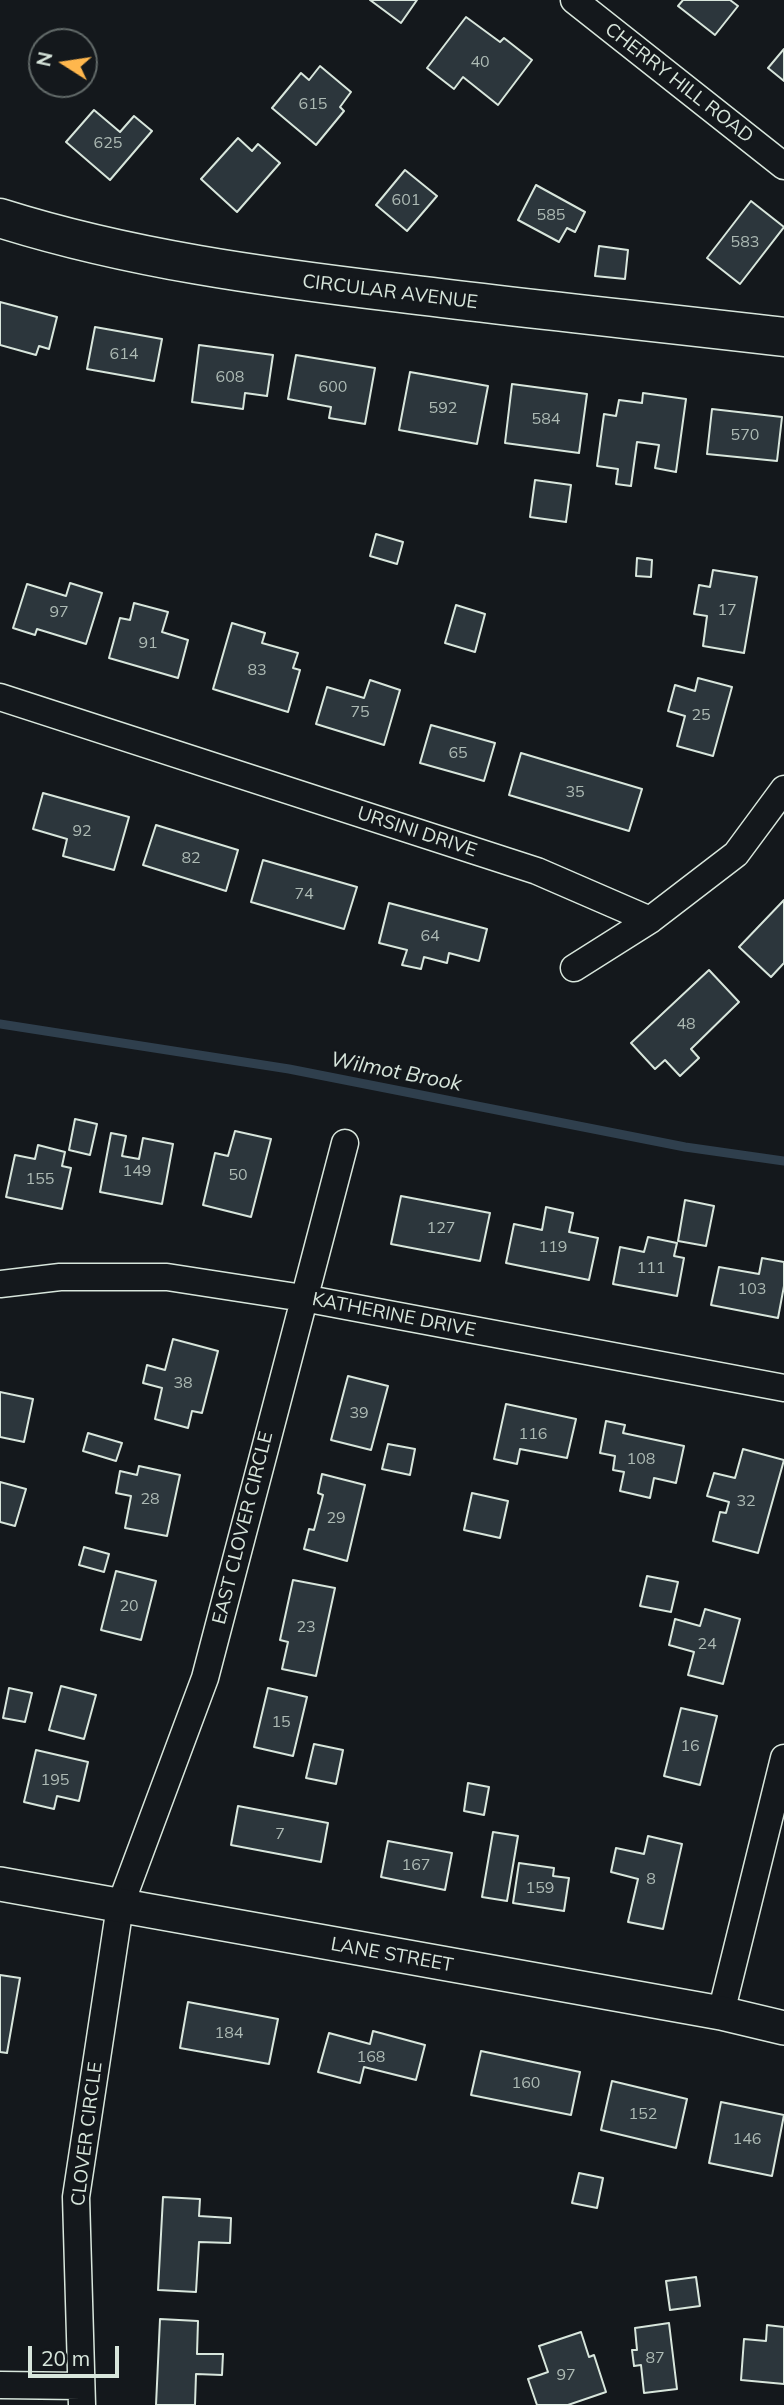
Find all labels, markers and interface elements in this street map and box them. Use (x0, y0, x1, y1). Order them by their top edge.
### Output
street label: CHERRY HILL ROAD (600, 18, 758, 148)
north arrow (28, 28, 98, 98)
text: N (31, 50, 58, 69)
house number: 40 (470, 52, 490, 72)
house number: 615 (299, 94, 327, 114)
house number: 625 (94, 133, 122, 153)
house number: 601 (392, 190, 420, 210)
house number: 585 (537, 205, 565, 225)
house number: 583 (731, 232, 759, 252)
street label: CIRCULAR AVENUE (301, 270, 479, 314)
house number: 614 (110, 344, 138, 364)
house number: 608 (216, 367, 244, 387)
house number: 600 (319, 377, 347, 397)
house number: 592 (429, 398, 457, 418)
house number: 584 (532, 409, 560, 429)
house number: 570 (731, 425, 759, 445)
house number: 17 (717, 600, 737, 620)
house number: 97 (49, 602, 69, 622)
house number: 91 (138, 633, 158, 653)
house number: 83 (247, 660, 267, 680)
house number: 75 (350, 702, 370, 722)
house number: 25 (691, 705, 711, 725)
house number: 65 (448, 743, 468, 763)
house number: 35 (565, 782, 585, 802)
street label: URSINI DRIVE (354, 802, 480, 862)
house number: 92 (72, 821, 92, 841)
house number: 82 (181, 848, 201, 868)
house number: 74 (294, 884, 314, 904)
house number: 64 (420, 926, 440, 946)
house number: 48 (676, 1014, 696, 1034)
water label: Wilmot Brook (328, 1047, 464, 1097)
house number: 149 (123, 1161, 151, 1181)
house number: 50 (228, 1165, 248, 1185)
house number: 155 (26, 1169, 54, 1189)
house number: 127 (427, 1218, 455, 1238)
house number: 119 (539, 1237, 567, 1257)
house number: 111 (637, 1258, 665, 1278)
house number: 103 (738, 1279, 766, 1299)
street label: KATHERINE DRIVE (310, 1288, 478, 1342)
house number: 38 (173, 1373, 193, 1393)
house number: 39 (349, 1403, 369, 1423)
house number: 116 (519, 1424, 547, 1444)
street label: EAST CLOVER CIRCLE (208, 1429, 278, 1627)
house number: 108 (627, 1449, 655, 1469)
house number: 28 (140, 1489, 160, 1509)
house number: 32 (736, 1491, 756, 1511)
house number: 29 (326, 1508, 346, 1528)
house number: 20 (119, 1596, 139, 1616)
house number: 23 (296, 1617, 316, 1637)
house number: 24 (697, 1634, 717, 1654)
house number: 15 (271, 1712, 291, 1732)
house number: 16 (680, 1736, 700, 1756)
house number: 195 (41, 1770, 69, 1790)
house number: 7 (275, 1824, 285, 1844)
house number: 167 (402, 1855, 430, 1875)
house number: 8 (646, 1869, 656, 1889)
house number: 159 (526, 1878, 554, 1898)
street label: LANE STREET (329, 1933, 455, 1977)
house number: 184 (215, 2023, 243, 2043)
house number: 168 (357, 2047, 385, 2067)
street label: CLOVER CIRCLE (67, 2061, 107, 2207)
house number: 160 (512, 2073, 540, 2093)
house number: 152 (629, 2104, 657, 2124)
house number: 146 (733, 2129, 761, 2149)
scale bar (32, 2332, 122, 2376)
text: 20 m (41, 2345, 90, 2371)
house number: 87 (645, 2348, 665, 2368)
house number: 97 (556, 2365, 576, 2385)

